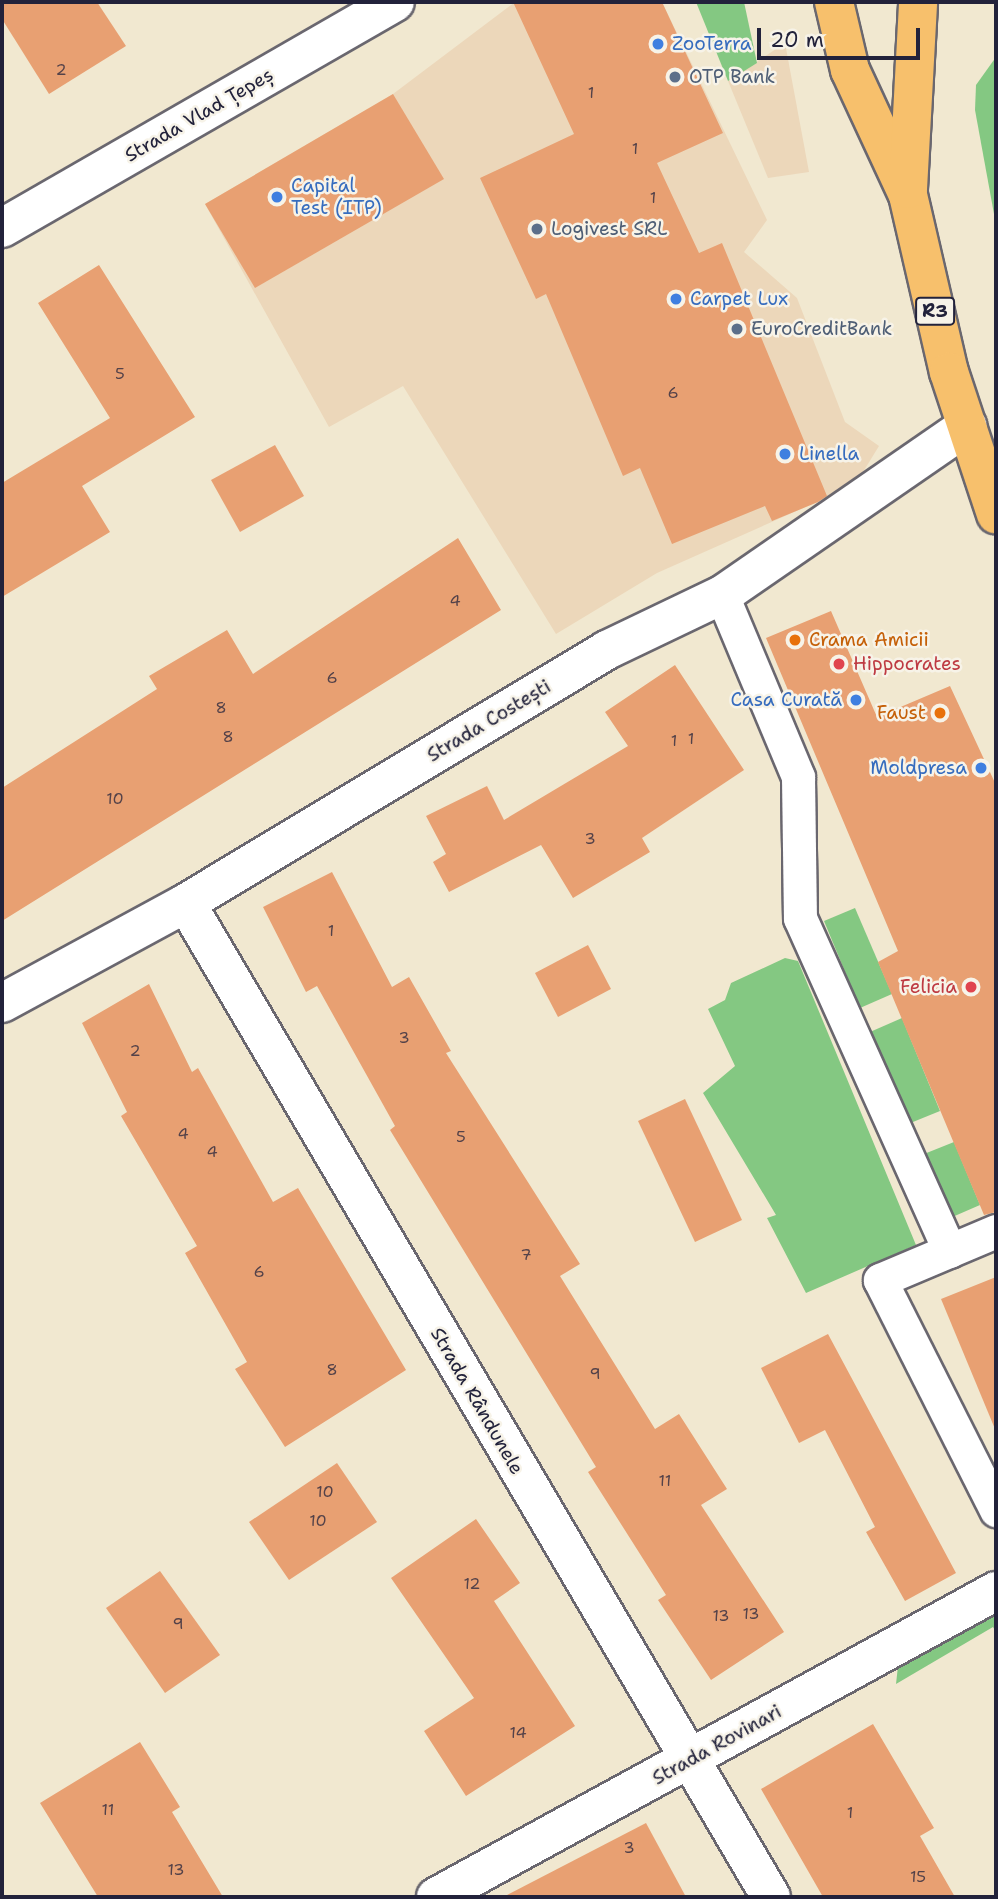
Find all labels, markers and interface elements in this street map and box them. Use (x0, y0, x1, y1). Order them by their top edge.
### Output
scale bar (760, 14, 923, 58)
text: 20 m (770, 26, 824, 54)
place label: ZooTerra (672, 33, 752, 55)
marker: ZooTerra (650, 36, 666, 52)
house number: 2 (55, 60, 67, 80)
street label: Strada Vlad Țepeș (121, 63, 277, 167)
place label: OTP Bank (689, 66, 775, 88)
marker: OTP Bank (667, 69, 683, 85)
house number: 1 (588, 83, 594, 103)
house number: 1 (632, 139, 638, 159)
place label: Capital Test (ITP) (291, 175, 382, 219)
house number: 1 (650, 188, 656, 208)
marker: Capital Test (ITP) (269, 189, 285, 205)
place label: Logivest SRL (551, 218, 667, 240)
marker: Logivest SRL (529, 221, 545, 237)
place label: Carpet Lux (690, 288, 788, 310)
marker: Carpet Lux (668, 291, 684, 307)
road number: R3 (914, 296, 956, 326)
place label: EuroCreditBank (751, 318, 892, 340)
marker: EuroCreditBank (729, 321, 745, 337)
house number: 5 (115, 364, 125, 384)
house number: 6 (667, 383, 679, 403)
place label: Linella (799, 443, 859, 465)
marker: Linella (777, 446, 793, 462)
house number: 4 (449, 591, 461, 611)
place label: Crama Amicii (809, 629, 929, 651)
marker: Crama Amicii (787, 632, 803, 648)
place label: Hippocrates (853, 653, 961, 675)
marker: Hippocrates (831, 656, 847, 672)
house number: 6 (326, 668, 338, 688)
street label: Strada Costești (423, 675, 555, 767)
place label: Casa Curată (730, 689, 842, 711)
marker: Casa Curată (848, 692, 864, 708)
house number: 8 (215, 698, 227, 718)
place label: Faust (877, 702, 926, 724)
marker: Faust (932, 705, 948, 721)
house number: 8 (222, 727, 234, 747)
house number: 1 (688, 729, 694, 749)
house number: 1 (671, 731, 677, 751)
place label: Moldpresa (870, 757, 967, 779)
marker: Moldpresa (973, 760, 989, 776)
house number: 10 (106, 789, 124, 809)
house number: 3 (584, 829, 596, 849)
house number: 1 (328, 921, 334, 941)
place label: Felicia (900, 976, 957, 998)
marker: Felicia (963, 979, 979, 995)
house number: 3 (398, 1028, 410, 1048)
house number: 2 (129, 1041, 141, 1061)
house number: 4 (177, 1124, 189, 1144)
house number: 5 (456, 1127, 466, 1147)
house number: 4 (206, 1142, 218, 1162)
house number: 7 (520, 1245, 532, 1265)
house number: 6 (253, 1262, 265, 1282)
street label: Strada Rândunele (426, 1324, 528, 1478)
house number: 8 (326, 1360, 338, 1380)
house number: 9 (589, 1364, 601, 1384)
house number: 11 (659, 1471, 671, 1491)
house number: 10 (316, 1482, 334, 1502)
house number: 10 (309, 1511, 327, 1531)
house number: 12 (463, 1574, 481, 1594)
house number: 13 (742, 1604, 760, 1624)
house number: 13 (712, 1606, 730, 1626)
house number: 9 (172, 1614, 184, 1634)
street label: Strada Rovinari (648, 1700, 786, 1790)
house number: 14 (509, 1723, 527, 1743)
house number: 11 (102, 1800, 114, 1820)
house number: 1 (847, 1803, 853, 1823)
house number: 3 (623, 1838, 635, 1858)
house number: 13 (167, 1860, 185, 1880)
house number: 15 (910, 1867, 926, 1887)

